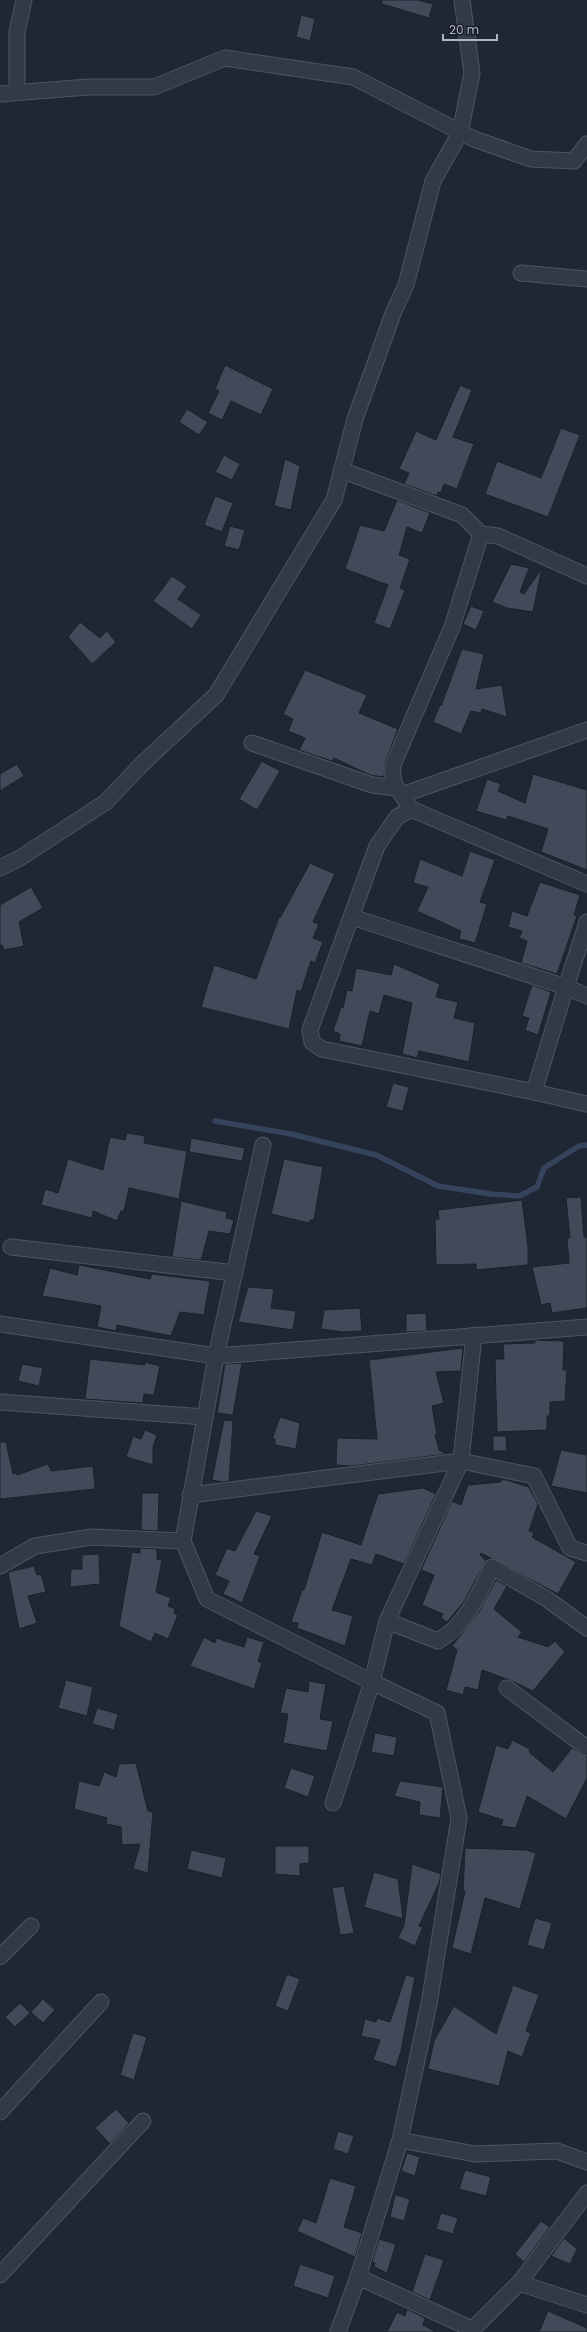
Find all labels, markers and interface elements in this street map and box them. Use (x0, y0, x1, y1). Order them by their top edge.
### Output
scale bar (443, 16, 497, 42)
text: 20 m (449, 21, 479, 38)

